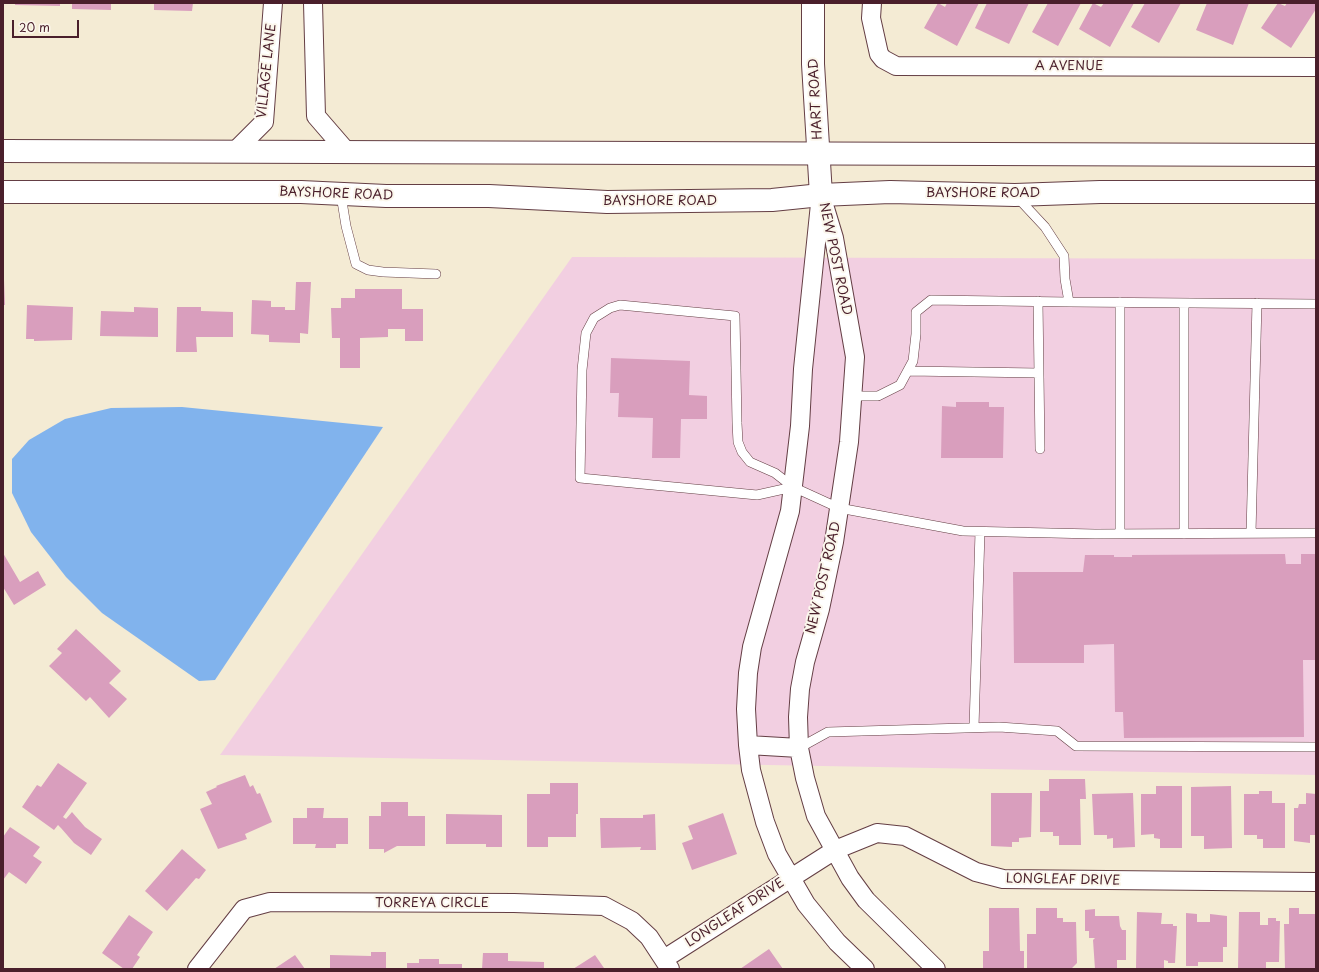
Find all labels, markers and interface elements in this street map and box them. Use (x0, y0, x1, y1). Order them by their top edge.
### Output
scale bar (14, 12, 81, 38)
text: 20 m (19, 18, 50, 36)
street label: VILLAGE LANE (254, 23, 280, 119)
street label: HART ROAD (806, 58, 826, 140)
street label: A AVENUE (1035, 58, 1103, 74)
street label: BAYSHORE ROAD (279, 184, 393, 204)
street label: BAYSHORE ROAD (926, 185, 1040, 201)
street label: BAYSHORE ROAD (603, 193, 717, 209)
street label: NEW POST ROAD (815, 201, 855, 317)
street label: NEW POST ROAD (803, 520, 845, 636)
street label: LONGLEAF DRIVE (1006, 871, 1120, 889)
street label: LONGLEAF DRIVE (683, 875, 787, 951)
street label: TORREYA CIRCLE (375, 895, 489, 911)

